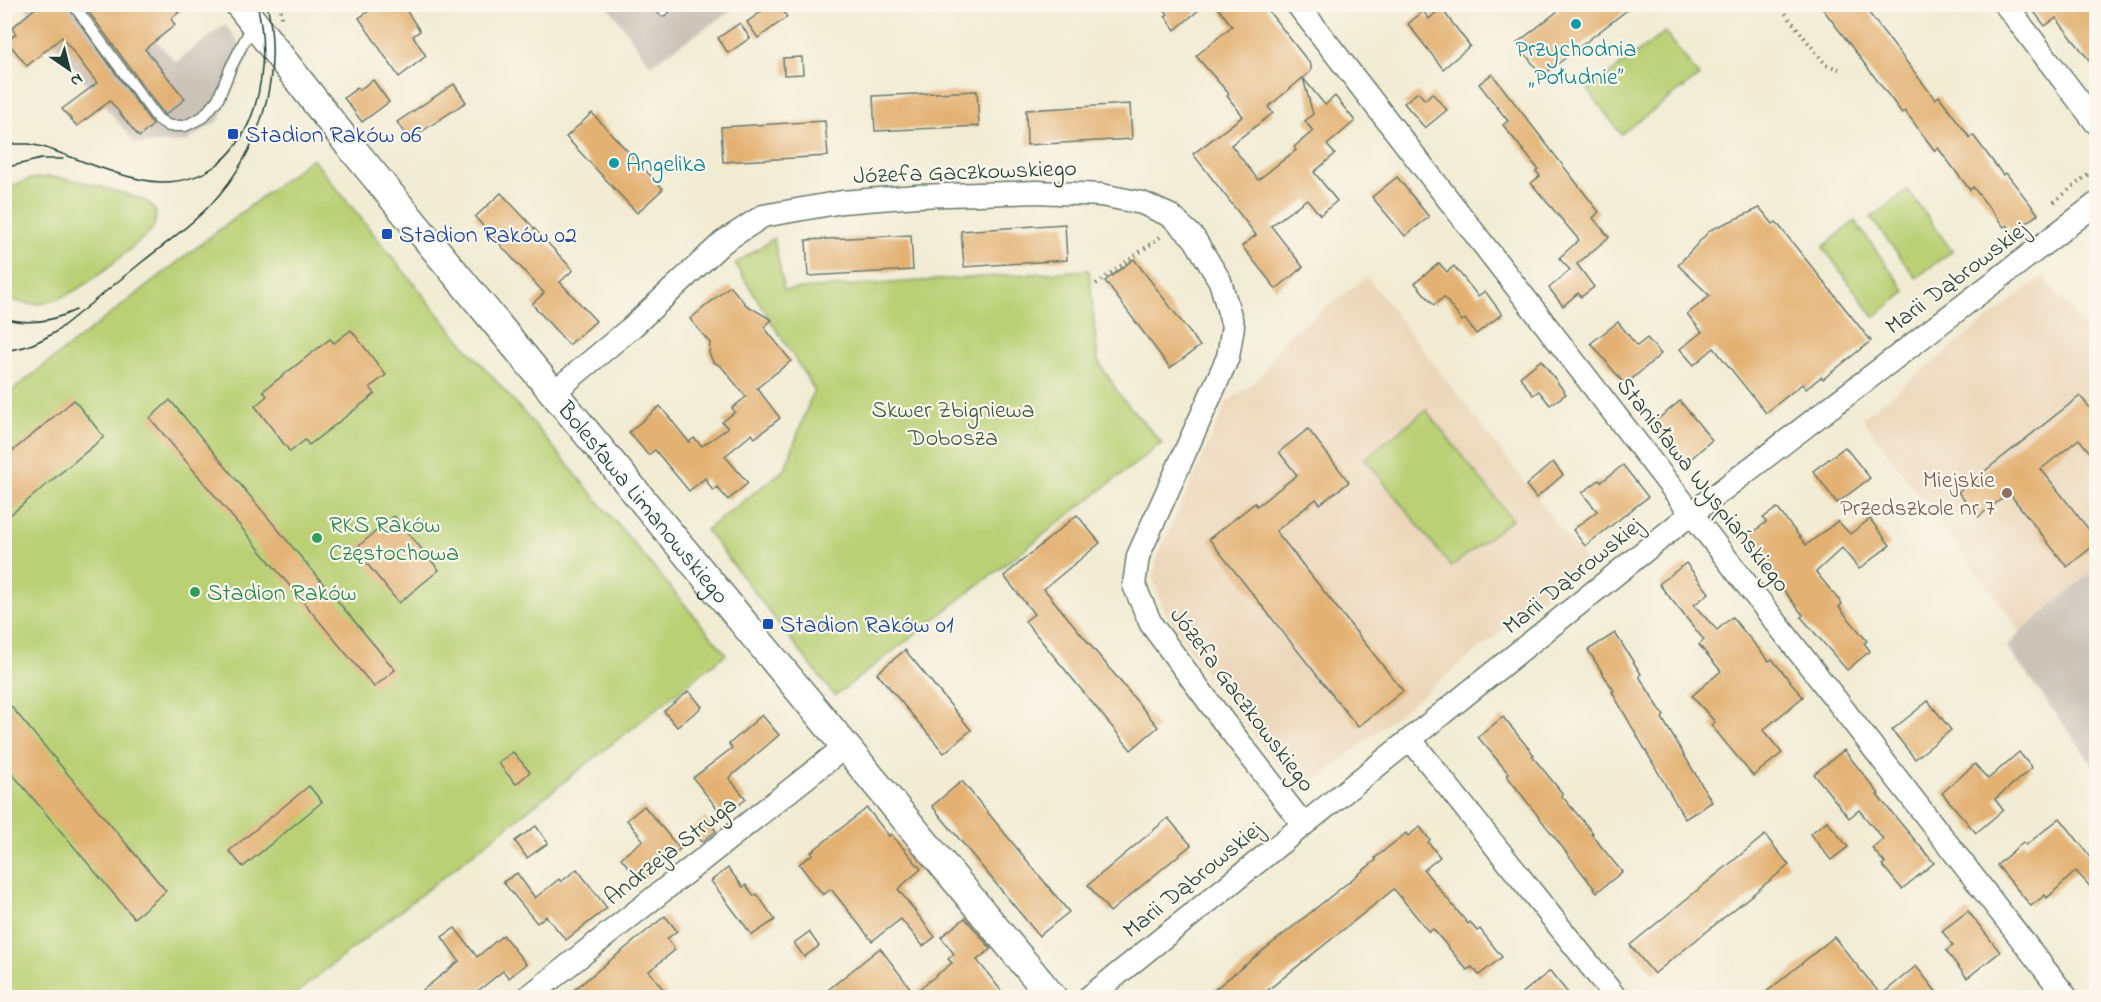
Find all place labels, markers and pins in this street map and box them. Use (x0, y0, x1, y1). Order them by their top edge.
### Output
marker: Przychodnia „Południe” (1569, 17, 1583, 31)
place label: Przychodnia „Południe” (1515, 33, 1637, 96)
place label: Stadion Raków 06 (245, 119, 422, 154)
marker: Stadion Raków 06 (226, 127, 240, 141)
place label: Angelika (626, 148, 706, 183)
marker: Angelika (607, 156, 621, 170)
place label: Stadion Raków 02 (399, 219, 577, 254)
marker: Stadion Raków 02 (380, 227, 394, 241)
place label: Miejskie Przedszkole nr 7 (1840, 464, 1995, 527)
marker: Miejskie Przedszkole nr 7 (2000, 486, 2014, 500)
place label: RKS Raków Częstochowa (329, 509, 459, 572)
marker: RKS Raków Częstochowa (310, 531, 324, 545)
place label: Stadion Raków (207, 577, 357, 612)
marker: Stadion Raków (188, 585, 202, 599)
place label: Stadion Raków 01 (780, 609, 954, 644)
marker: Stadion Raków 01 (761, 617, 775, 631)

